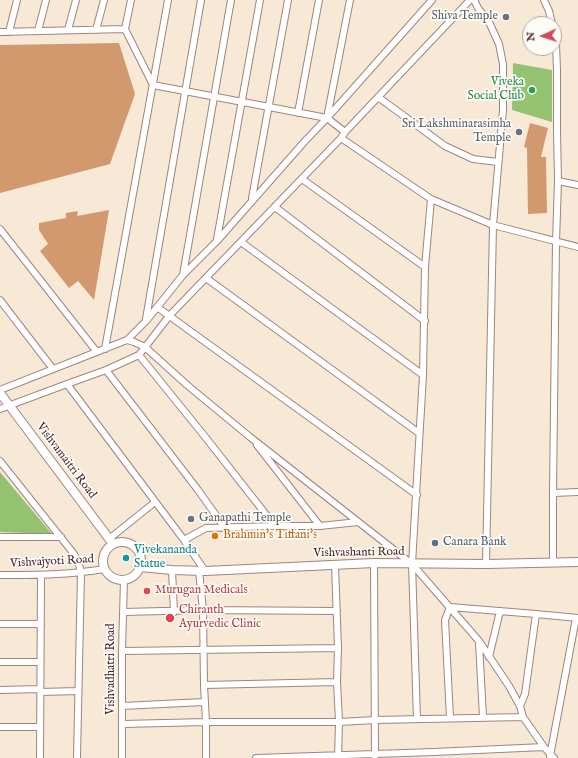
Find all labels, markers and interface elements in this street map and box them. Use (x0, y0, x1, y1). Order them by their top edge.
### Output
place label: Shiva Temple (432, 10, 498, 24)
marker: Shiva Temple (501, 12, 511, 22)
north arrow (522, 16, 562, 56)
text: N (524, 31, 538, 42)
place label: Viveka Social Club (467, 76, 524, 104)
marker: Viveka Social Club (527, 85, 537, 95)
place label: Sri Lakshminarasimha Temple (402, 118, 511, 146)
marker: Sri Lakshminarasimha Temple (514, 127, 524, 137)
street label: Vishvamaitri Road (33, 420, 99, 502)
place label: Ganapathi Temple (199, 512, 291, 526)
marker: Ganapathi Temple (186, 514, 196, 524)
place label: Brahmin's Tiffani's (223, 529, 317, 543)
marker: Brahmin's Tiffani's (210, 531, 220, 541)
place label: Canara Bank (443, 536, 506, 550)
marker: Canara Bank (430, 538, 440, 548)
place label: Vivekananda Statue (134, 544, 197, 572)
street label: Vishvashanti Road (313, 545, 405, 561)
street label: Vishvajyoti Road (10, 553, 94, 571)
marker: Vivekananda Statue (121, 553, 131, 563)
place label: Murugan Medicals (155, 584, 248, 598)
marker: Murugan Medicals (142, 586, 152, 596)
place label: Chiranth Ayurvedic Clinic (179, 604, 261, 632)
marker: Chiranth Ayurvedic Clinic (164, 612, 176, 624)
street label: Vishvadhatri Road (105, 623, 119, 715)

